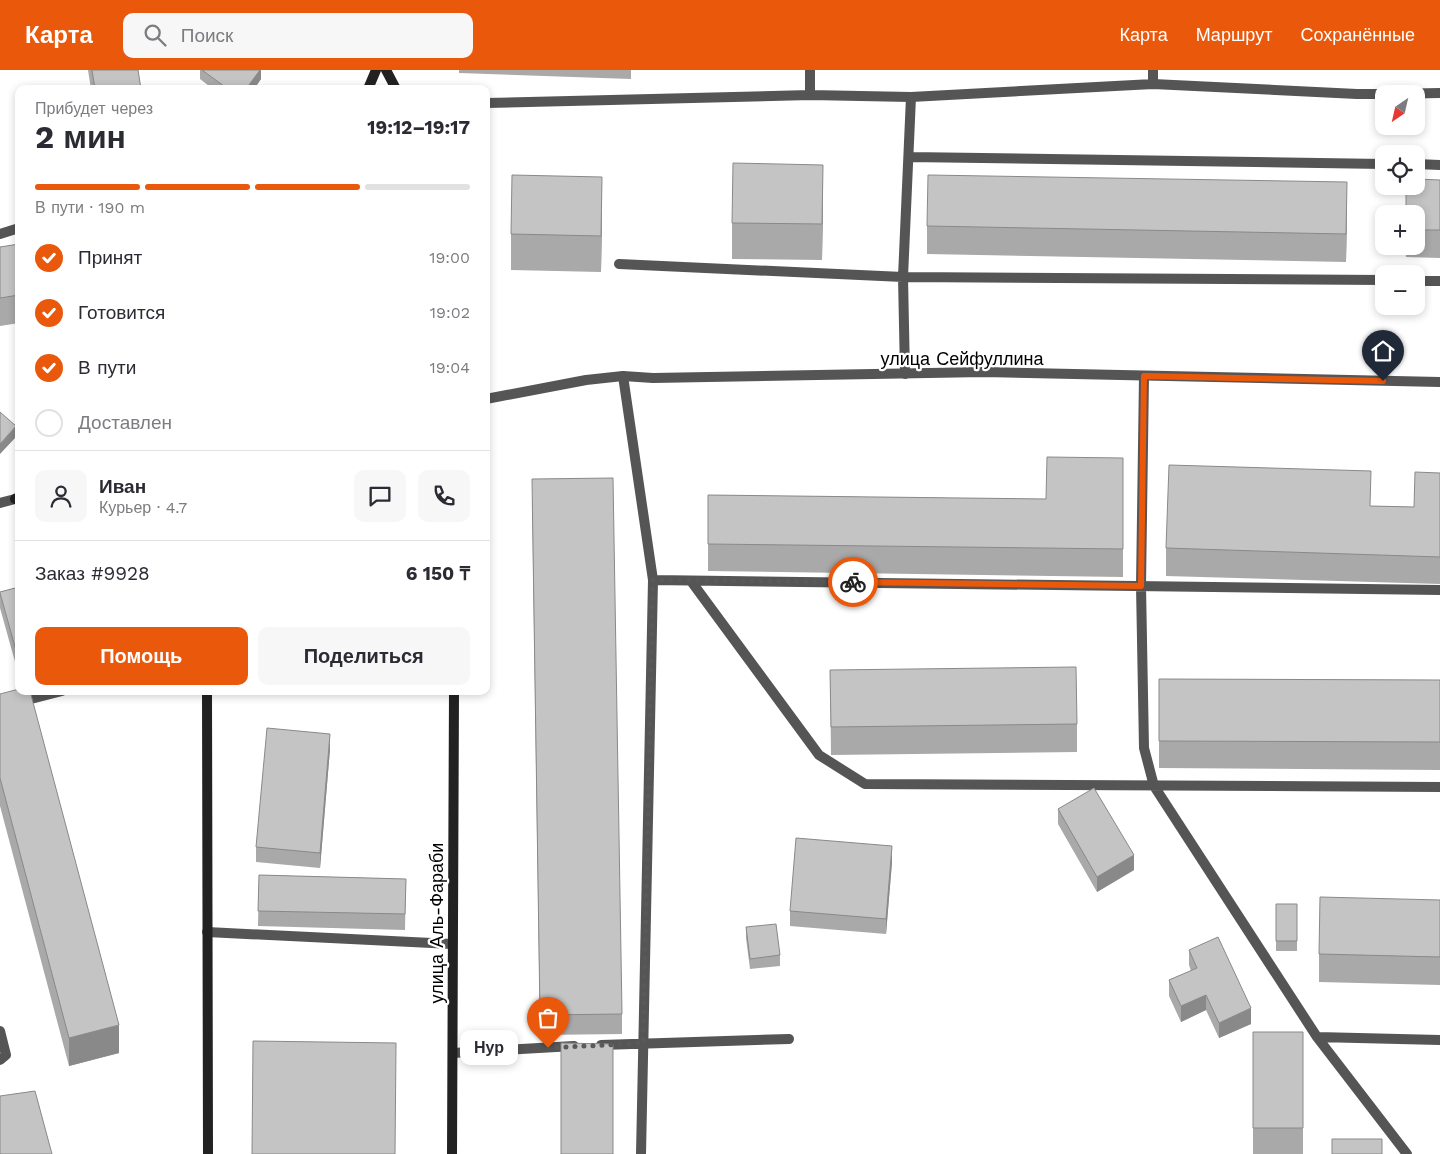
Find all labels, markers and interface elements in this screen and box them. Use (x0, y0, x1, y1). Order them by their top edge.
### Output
search box (123, 13, 473, 58)
text: Карта (25, 21, 93, 49)
icon: search (141, 21, 169, 49)
text: Поиск (181, 24, 233, 47)
text: Карта (1120, 24, 1168, 45)
text: Маршрут (1196, 24, 1272, 45)
text: Сохранённые (1300, 24, 1415, 45)
north arrow (1375, 85, 1425, 135)
map controls (1375, 85, 1425, 315)
text: Прибудет через (35, 99, 153, 118)
text: 19:12–19:17 (367, 116, 470, 139)
text: 2 мин (35, 118, 126, 156)
button: locate (1375, 145, 1425, 195)
text: В пути · 190 m (35, 198, 145, 217)
button: + (1375, 205, 1425, 255)
icon: check (35, 244, 63, 272)
text: Принят (78, 246, 142, 269)
text: 19:00 (429, 248, 470, 267)
button: − (1375, 265, 1425, 315)
icon: check (35, 299, 63, 327)
text: Готовится (78, 301, 165, 324)
text: 19:02 (430, 303, 470, 322)
pin (1362, 330, 1404, 381)
icon: home (1369, 337, 1397, 365)
street label: улица Сейфуллина (881, 348, 1044, 369)
icon: check (35, 354, 63, 382)
text: В пути (78, 356, 136, 379)
text: 19:04 (429, 358, 470, 377)
text: Доставлен (78, 411, 172, 434)
button: person (35, 470, 87, 522)
button: chat (354, 470, 406, 522)
button: phone (418, 470, 470, 522)
text: Иван (99, 475, 146, 498)
text: Курьер · 4.7 (99, 498, 187, 517)
courier (828, 557, 878, 607)
text: Заказ #9928 (35, 562, 150, 585)
text: 6 150 ₸ (406, 562, 470, 585)
icon: bike (839, 568, 867, 596)
button: Помощь (35, 627, 248, 685)
button: Поделиться (258, 627, 470, 685)
street label: улица Аль-Фараби (426, 843, 447, 1003)
pin (527, 997, 569, 1048)
icon: bag (534, 1004, 562, 1032)
callout: Нур (460, 1030, 518, 1066)
text: Нур (474, 1038, 504, 1057)

